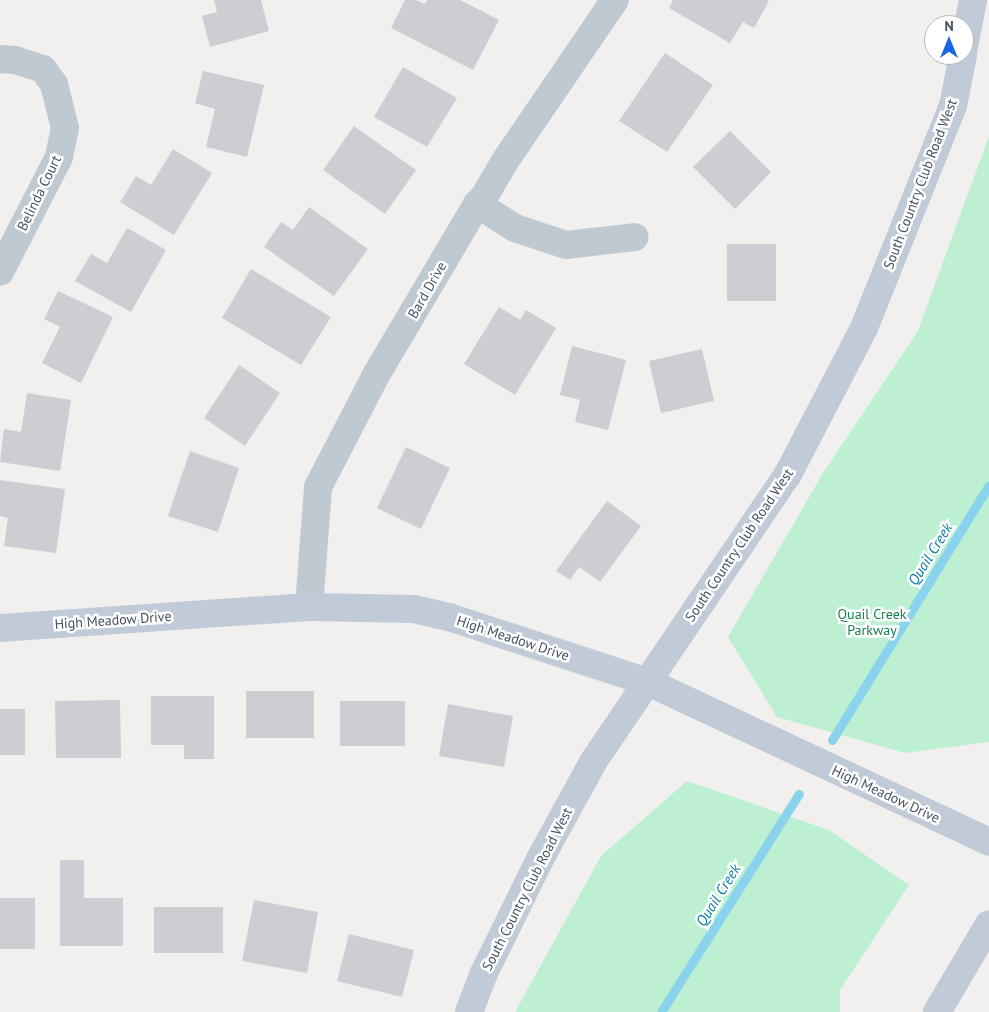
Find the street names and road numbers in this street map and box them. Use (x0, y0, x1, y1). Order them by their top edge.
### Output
street label: South Country Club Road West (880, 96, 960, 272)
street label: Belinda Court (14, 153, 64, 233)
street label: Bard Drive (404, 259, 450, 321)
street label: South Country Club Road West (681, 465, 797, 625)
street label: High Meadow Drive (54, 608, 172, 632)
street label: High Meadow Drive (455, 612, 571, 664)
street label: High Meadow Drive (829, 762, 943, 826)
street label: South Country Club Road West (478, 804, 576, 974)

